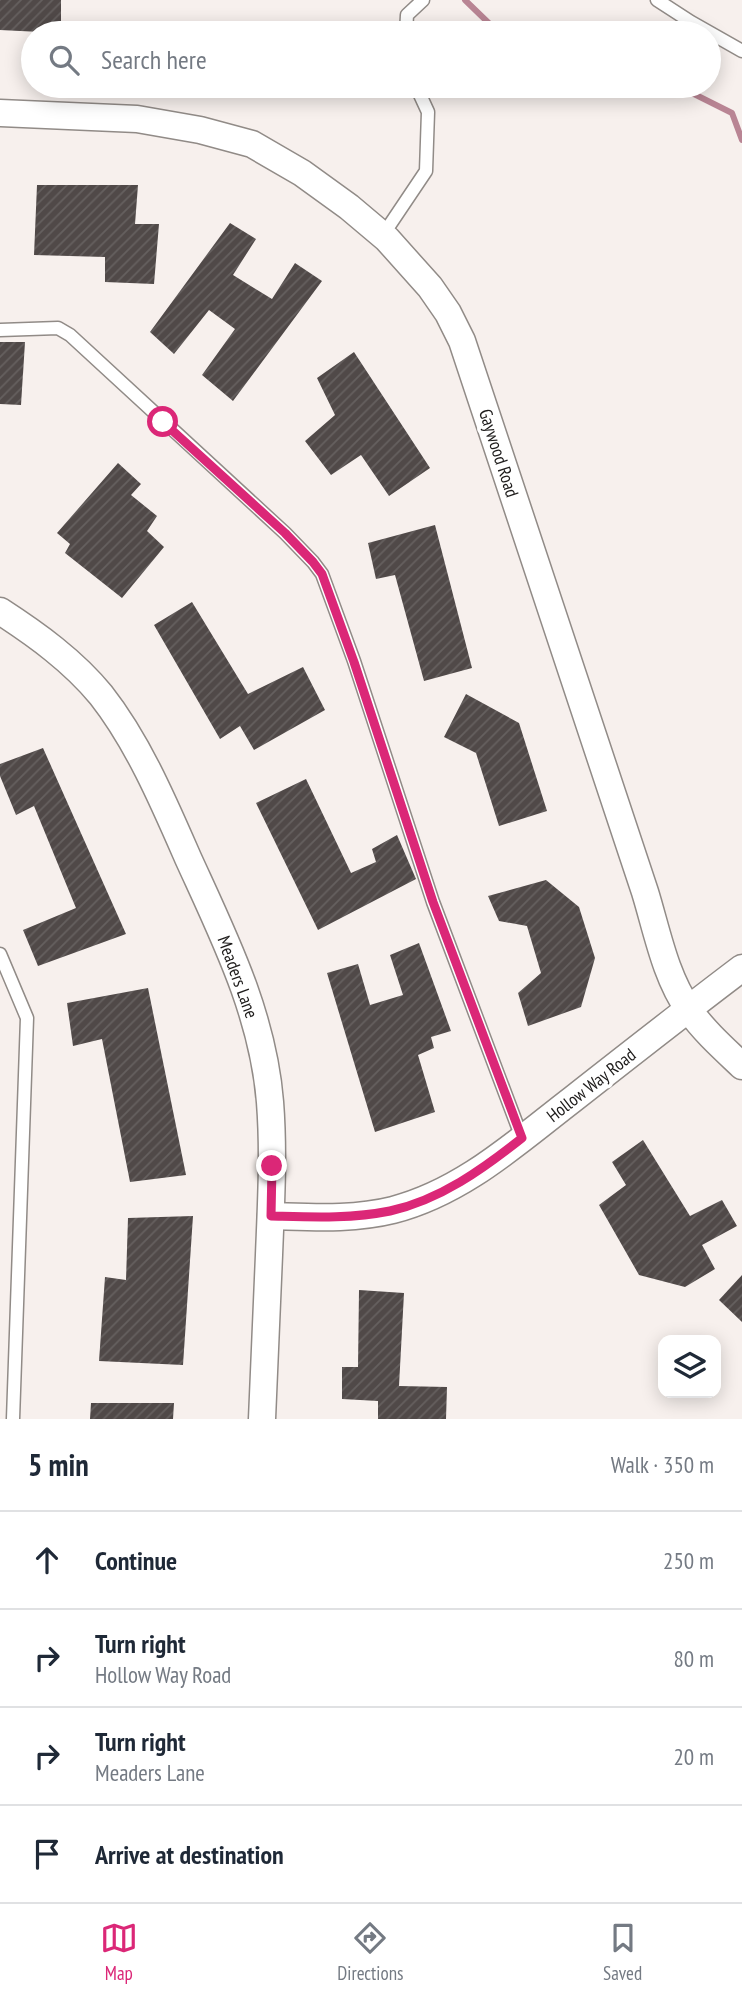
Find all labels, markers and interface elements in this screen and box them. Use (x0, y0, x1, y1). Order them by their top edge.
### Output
search box (21, 21, 721, 98)
icon: search (45, 41, 83, 79)
text: Search here (101, 43, 207, 76)
route start (147, 406, 178, 437)
street label: Gaywood Road (474, 406, 524, 500)
street label: Meaders Lane (213, 933, 263, 1021)
street label: Hollow Way Road (542, 1043, 640, 1127)
route end (256, 1150, 287, 1181)
map controls (658, 1335, 721, 1398)
button: layers (658, 1335, 721, 1398)
text: 5 min (28, 1445, 89, 1484)
text: Walk · 350 m (611, 1450, 714, 1479)
icon: ahead (28, 1541, 66, 1579)
text: Continue (95, 1544, 177, 1577)
text: 250 m (663, 1546, 714, 1575)
text: Turn right (95, 1627, 186, 1660)
icon: right (28, 1639, 66, 1677)
text: 80 m (673, 1644, 714, 1673)
text: Hollow Way Road (95, 1660, 231, 1689)
text: Turn right (95, 1725, 186, 1758)
icon: right (28, 1737, 66, 1775)
text: 20 m (673, 1742, 714, 1771)
text: Meaders Lane (95, 1758, 205, 1787)
icon: arrive (28, 1835, 66, 1873)
text: Arrive at destination (95, 1838, 284, 1871)
tab: Map (100, 1919, 138, 1985)
tab: Directions (337, 1919, 403, 1985)
tab: Saved (603, 1919, 642, 1985)

